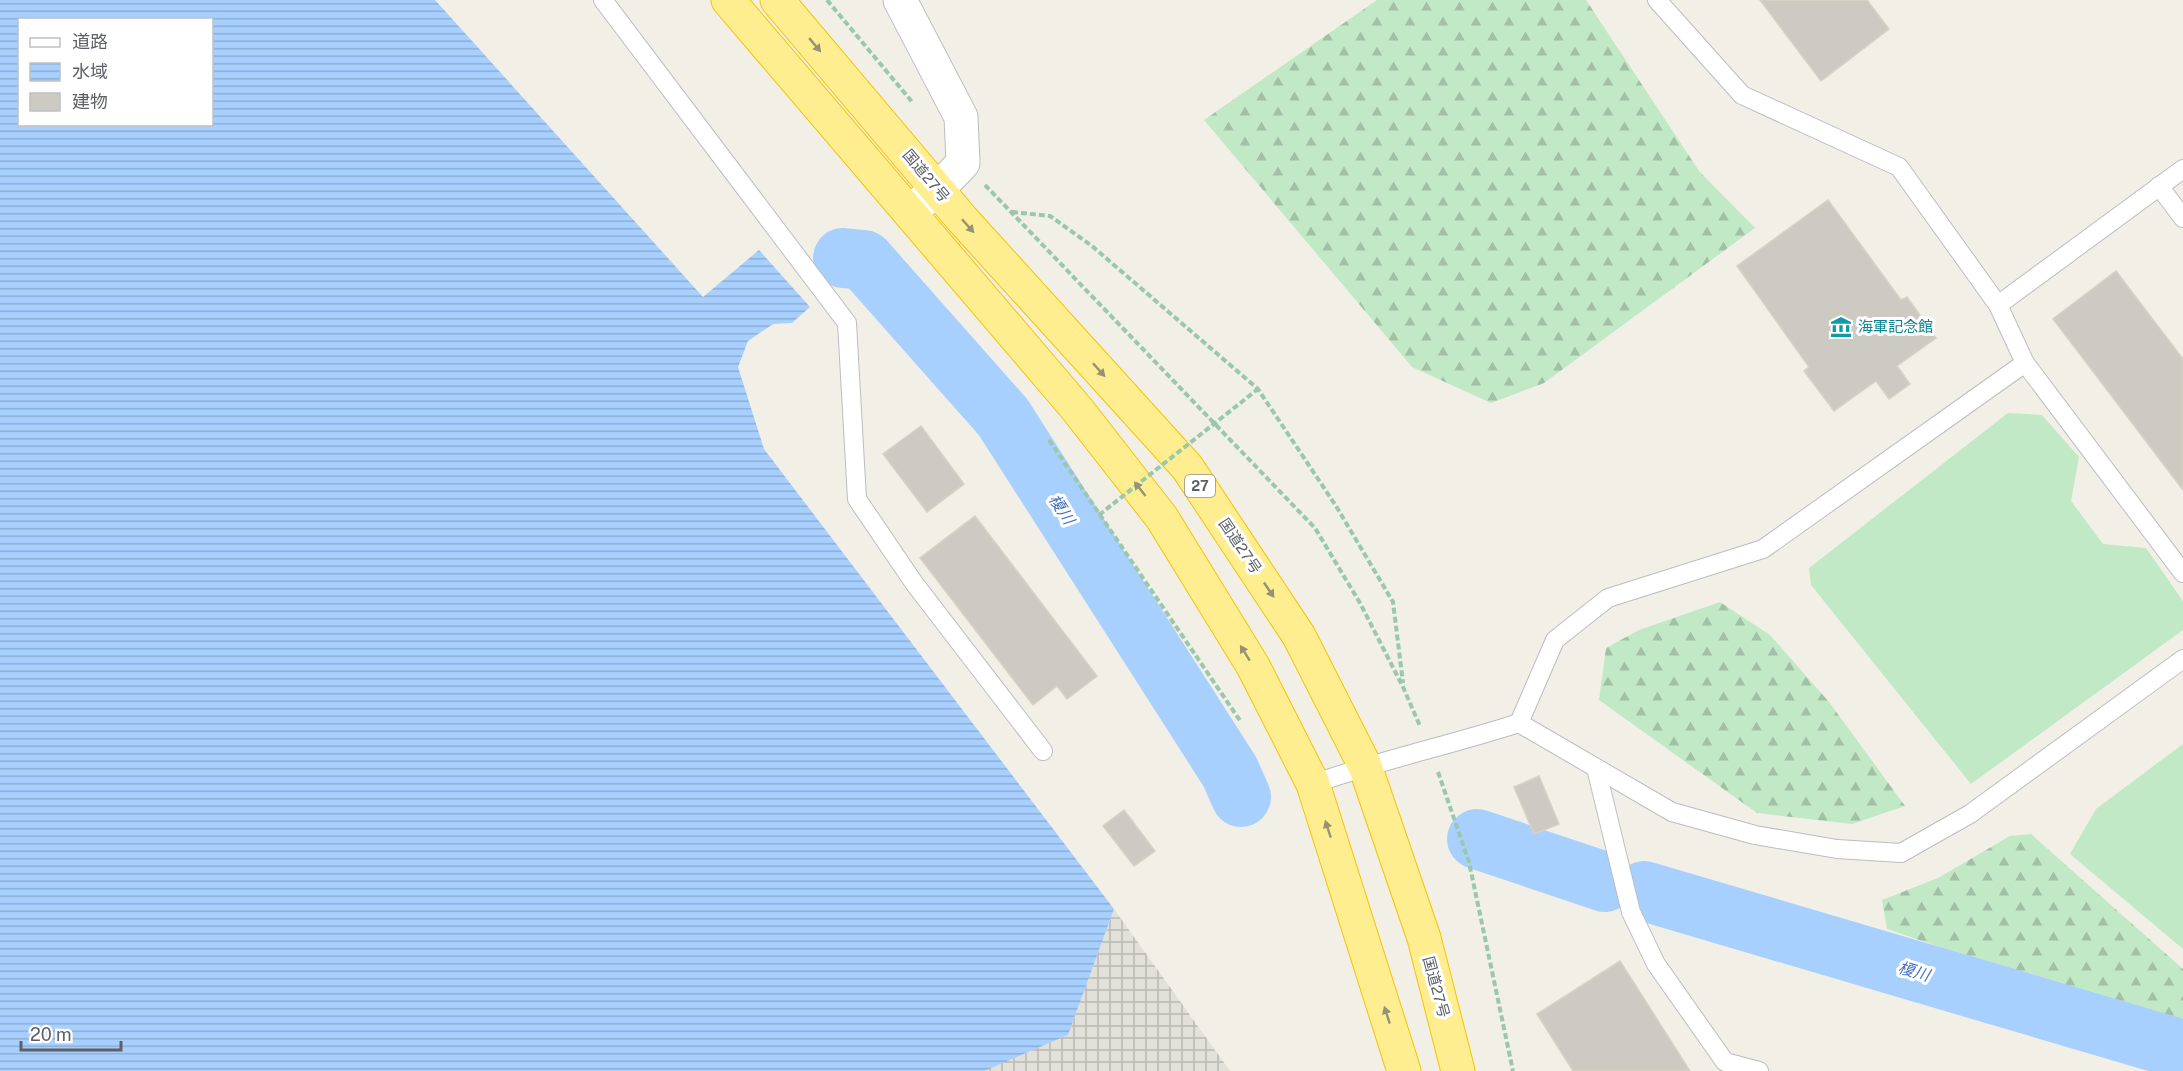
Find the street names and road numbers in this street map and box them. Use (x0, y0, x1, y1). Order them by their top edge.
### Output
street label: 国道27号 (900, 146, 953, 205)
road number: 27 (1185, 475, 1215, 497)
street label: 国道27号 (1216, 515, 1265, 577)
street label: 国道27号 (1420, 954, 1453, 1019)

